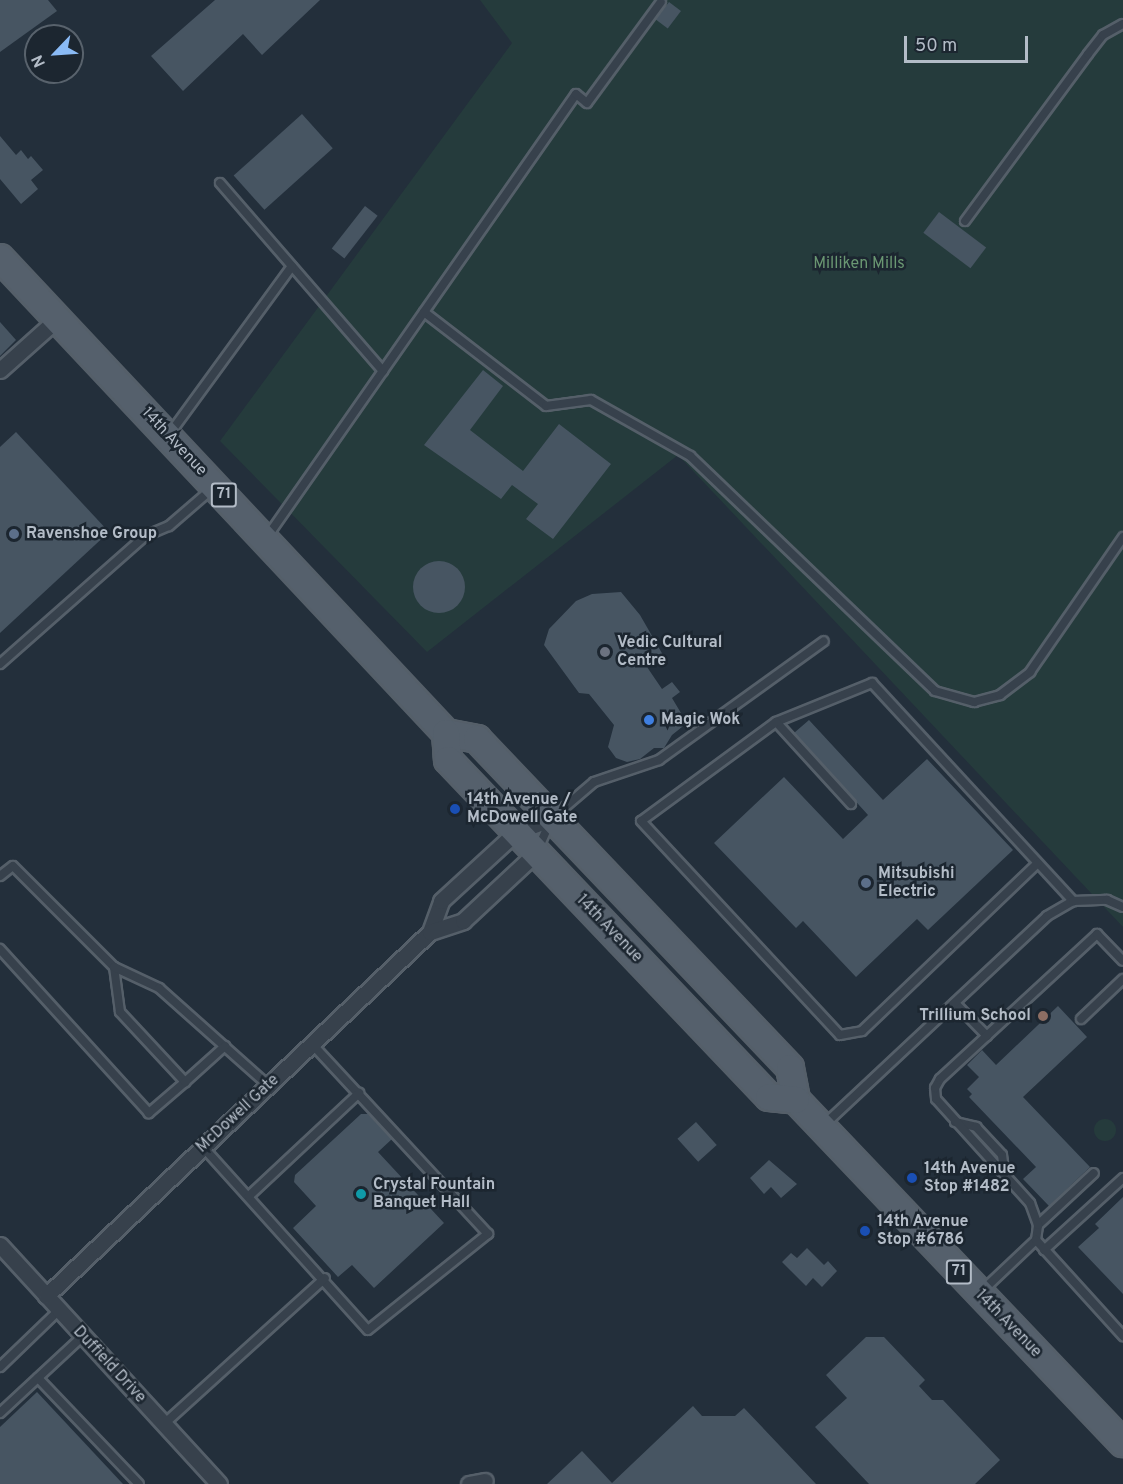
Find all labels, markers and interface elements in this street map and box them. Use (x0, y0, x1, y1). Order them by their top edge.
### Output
north arrow (24, 24, 84, 84)
scale bar (907, 24, 1032, 62)
text: 50 m (915, 35, 957, 58)
text: N (28, 51, 51, 70)
park label: Milliken Mills (813, 254, 905, 274)
street label: 14th Avenue (137, 403, 211, 481)
road number: 71 (210, 483, 238, 507)
place label: Ravenshoe Group (26, 524, 157, 544)
marker: Ravenshoe Group (7, 527, 21, 541)
place label: Vedic Cultural Centre (617, 633, 722, 671)
marker: Vedic Cultural Centre (598, 645, 612, 659)
place label: Magic Wok (661, 710, 740, 730)
marker: Magic Wok (642, 713, 656, 727)
place label: 14th Avenue / McDowell Gate (467, 790, 577, 828)
marker: 14th Avenue / McDowell Gate (448, 802, 462, 816)
place label: Mitsubishi Electric (878, 864, 954, 902)
marker: Mitsubishi Electric (859, 876, 873, 890)
street label: 14th Avenue (572, 891, 646, 967)
place label: Trillium School (919, 1006, 1031, 1026)
marker: Trillium School (1036, 1009, 1050, 1023)
street label: McDowell Gate (193, 1071, 283, 1157)
place label: 14th Avenue Stop #1482 (924, 1159, 1016, 1197)
marker: 14th Avenue Stop #1482 (905, 1171, 919, 1185)
place label: Crystal Fountain Banquet Hall (373, 1175, 495, 1213)
marker: Crystal Fountain Banquet Hall (354, 1187, 368, 1201)
place label: 14th Avenue Stop #6786 (877, 1212, 969, 1250)
marker: 14th Avenue Stop #6786 (858, 1224, 872, 1238)
road number: 71 (946, 1260, 972, 1284)
street label: 14th Avenue (971, 1286, 1045, 1362)
street label: Duffield Drive (68, 1323, 150, 1407)

